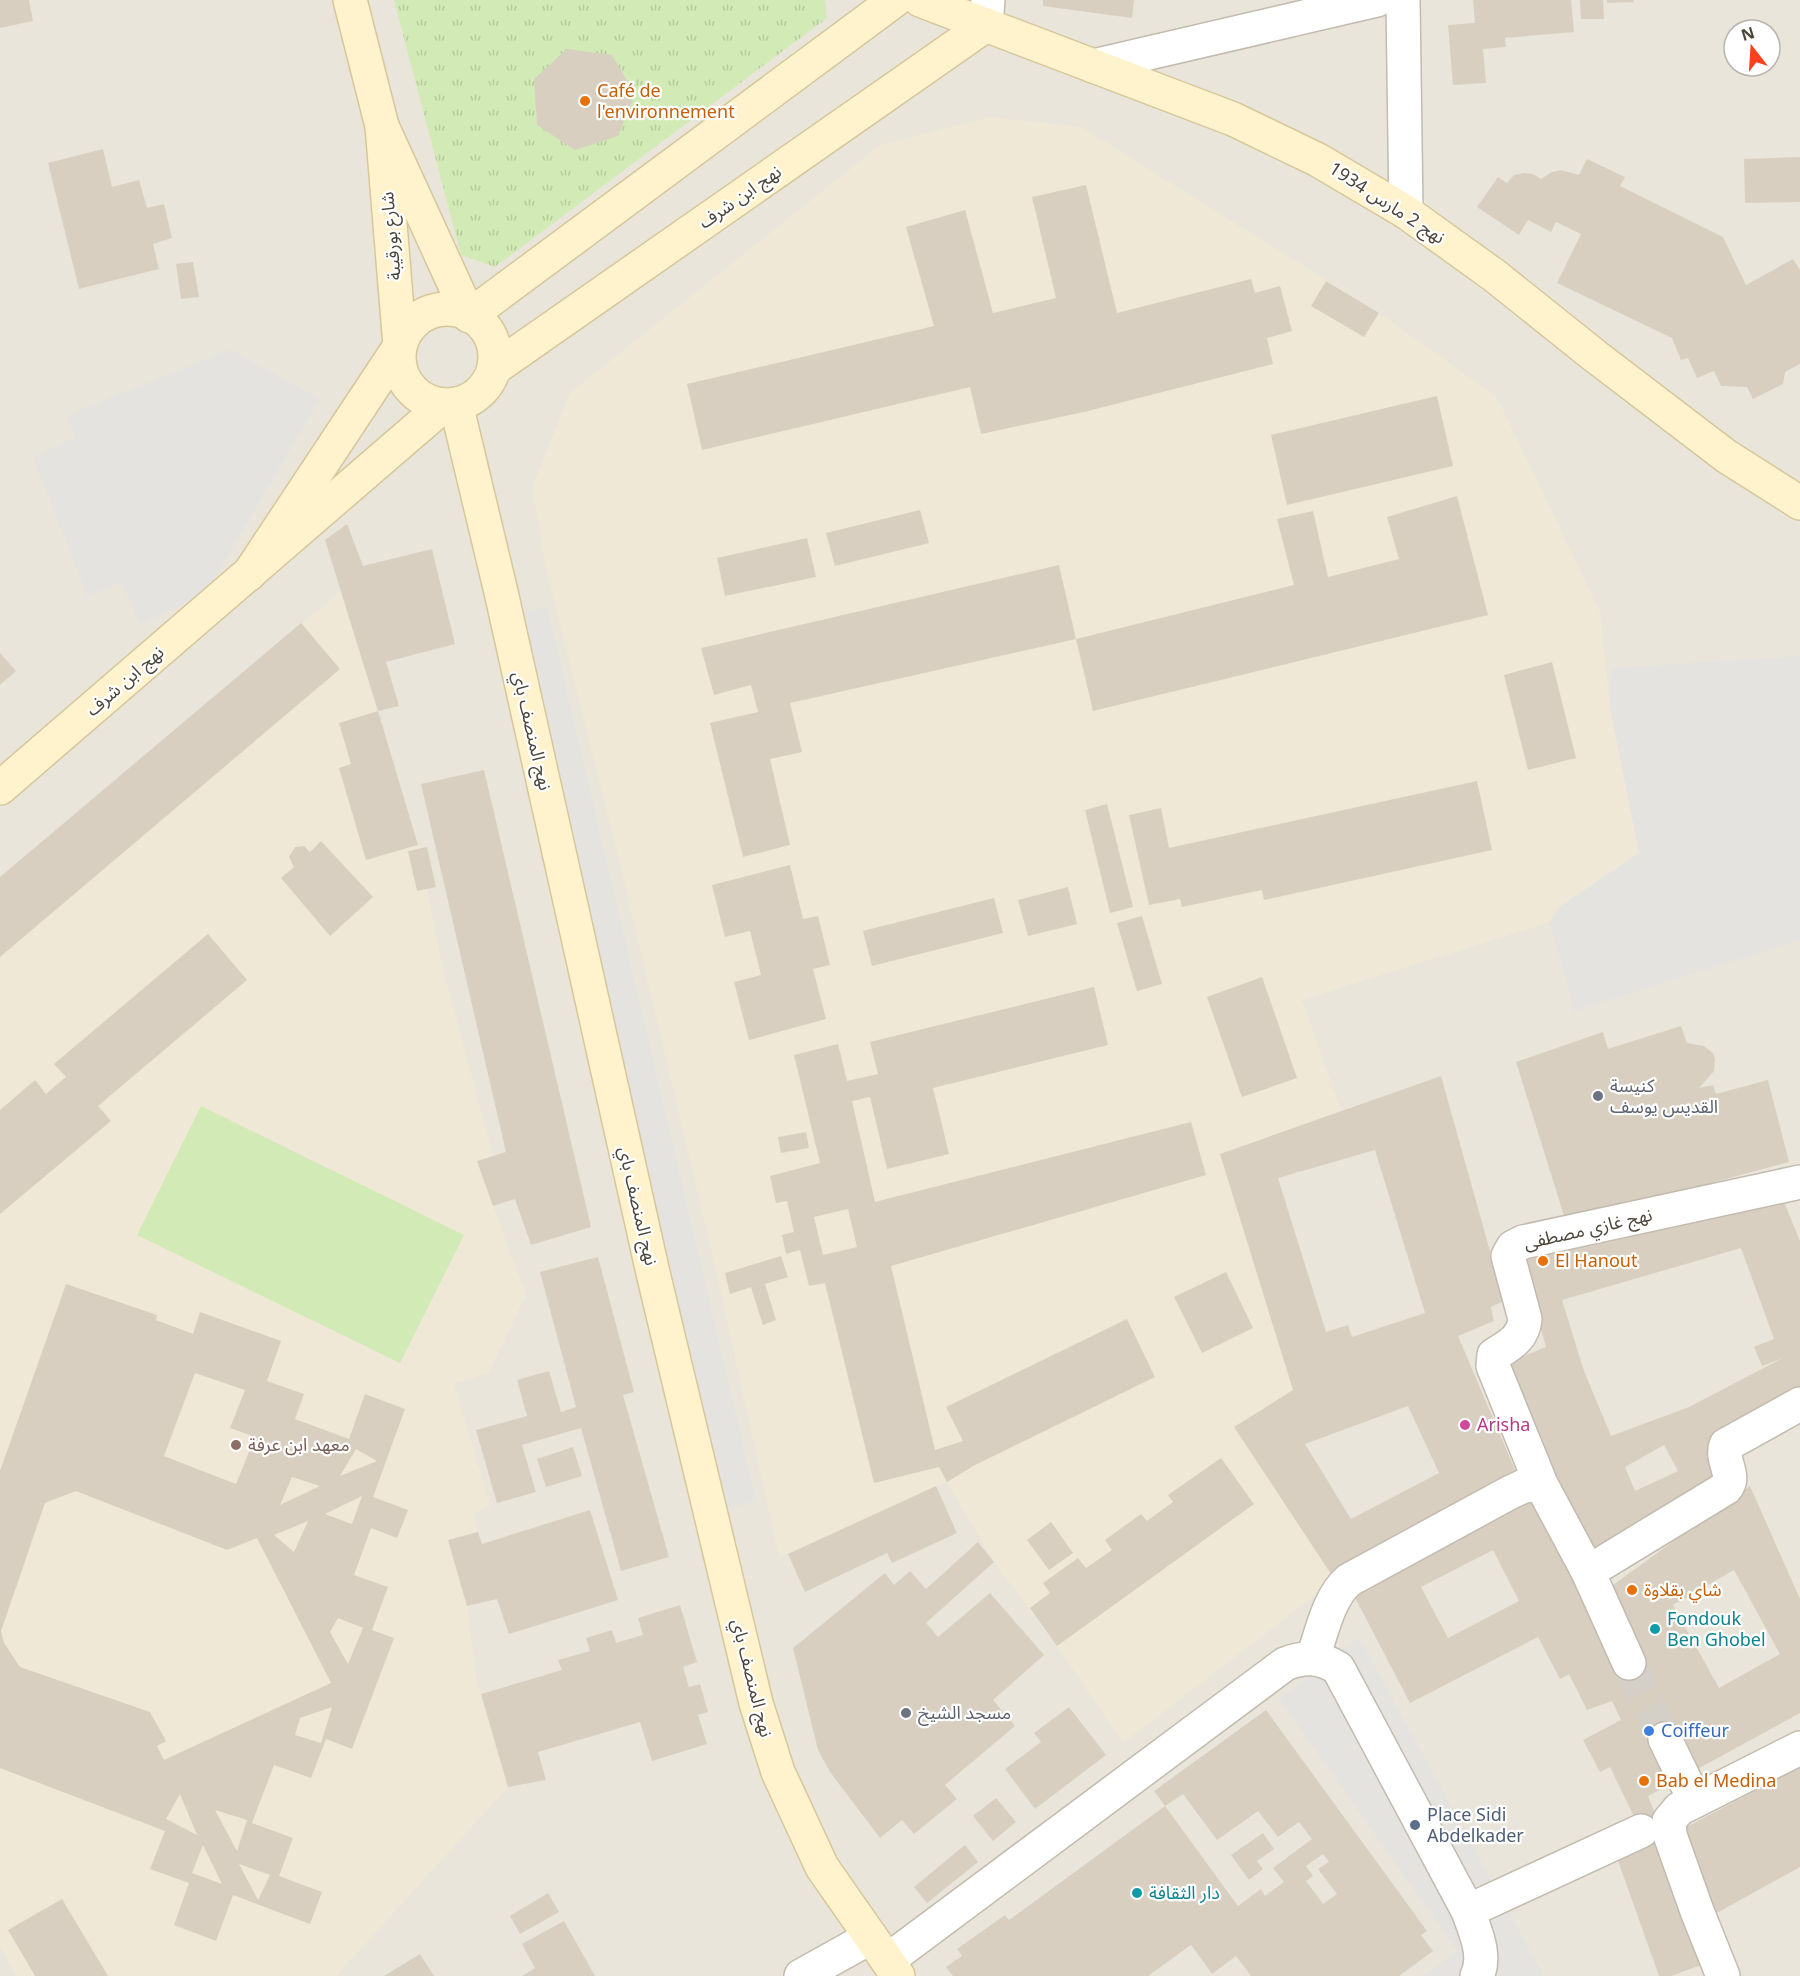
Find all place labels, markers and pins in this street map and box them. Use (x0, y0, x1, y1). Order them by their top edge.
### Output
place label: Café de l'environnement (597, 78, 735, 123)
marker: Café de l'environnement (578, 94, 592, 108)
place label: كنيسة القديس يوسف (1610, 1073, 1718, 1118)
marker: كنيسة القديس يوسف (1591, 1089, 1605, 1103)
place label: El Hanout (1555, 1248, 1638, 1272)
marker: El Hanout (1536, 1254, 1550, 1268)
place label: Arisha (1477, 1412, 1530, 1436)
marker: Arisha (1458, 1418, 1472, 1432)
place label: معهد ابن عرفة (248, 1432, 350, 1456)
marker: معهد ابن عرفة (229, 1438, 243, 1452)
place label: شاي بقلاوة (1644, 1577, 1722, 1603)
marker: شاي بقلاوة (1625, 1583, 1639, 1597)
place label: Fondouk Ben Ghobel (1667, 1606, 1766, 1651)
marker: Fondouk Ben Ghobel (1648, 1622, 1662, 1636)
place label: مسجد الشيخ (918, 1700, 1011, 1726)
marker: مسجد الشيخ (899, 1706, 913, 1720)
place label: Coiffeur (1661, 1718, 1730, 1742)
marker: Coiffeur (1642, 1724, 1656, 1738)
place label: Bab el Medina (1656, 1768, 1776, 1792)
marker: Bab el Medina (1637, 1774, 1651, 1788)
place label: Place Sidi Abdelkader (1427, 1802, 1524, 1847)
marker: Place Sidi Abdelkader (1408, 1818, 1422, 1832)
place label: دار الثقافة (1149, 1880, 1220, 1904)
marker: دار الثقافة (1130, 1886, 1144, 1900)

